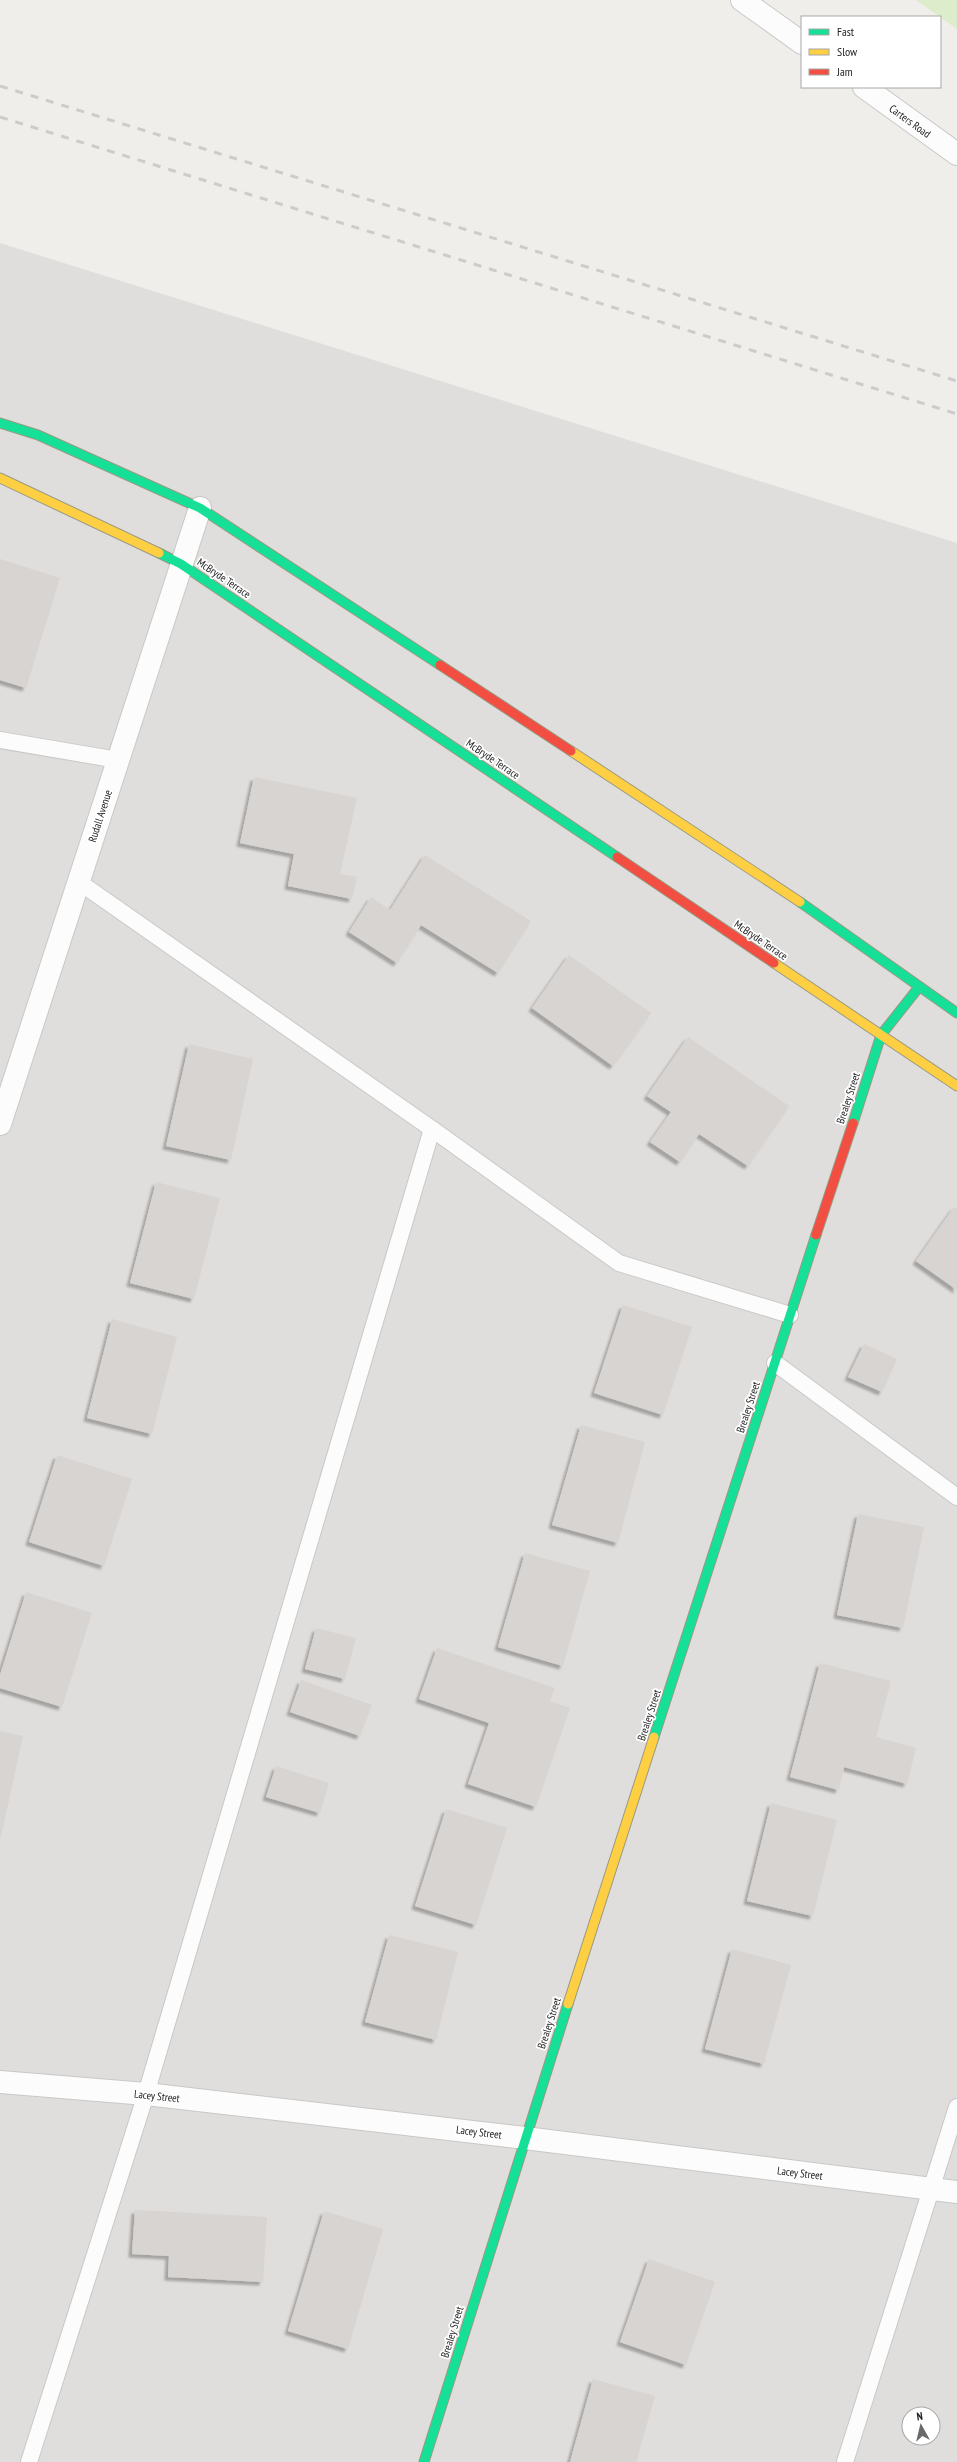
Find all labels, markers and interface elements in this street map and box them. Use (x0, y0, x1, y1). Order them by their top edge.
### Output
legend (801, 16, 941, 88)
text: Fast (837, 24, 855, 39)
text: Slow (837, 44, 858, 59)
text: Jam (836, 64, 853, 79)
street label: Carters Road (887, 101, 934, 141)
street label: McBryde Terrace (195, 555, 254, 601)
street label: McBryde Terrace (464, 736, 523, 782)
street label: Rudall Avenue (85, 788, 115, 844)
street label: McBryde Terrace (732, 917, 791, 963)
street label: Brealey Street (833, 1071, 863, 1125)
street label: Brealey Street (733, 1380, 763, 1434)
street label: Brealey Street (634, 1688, 664, 1742)
street label: Brealey Street (534, 1996, 564, 2050)
street label: Lacey Street (133, 2087, 181, 2105)
street label: Lacey Street (455, 2122, 503, 2142)
street label: Lacey Street (776, 2163, 824, 2183)
street label: Brealey Street (438, 2305, 466, 2359)
north arrow (901, 2406, 941, 2446)
text: N (916, 2409, 924, 2423)

